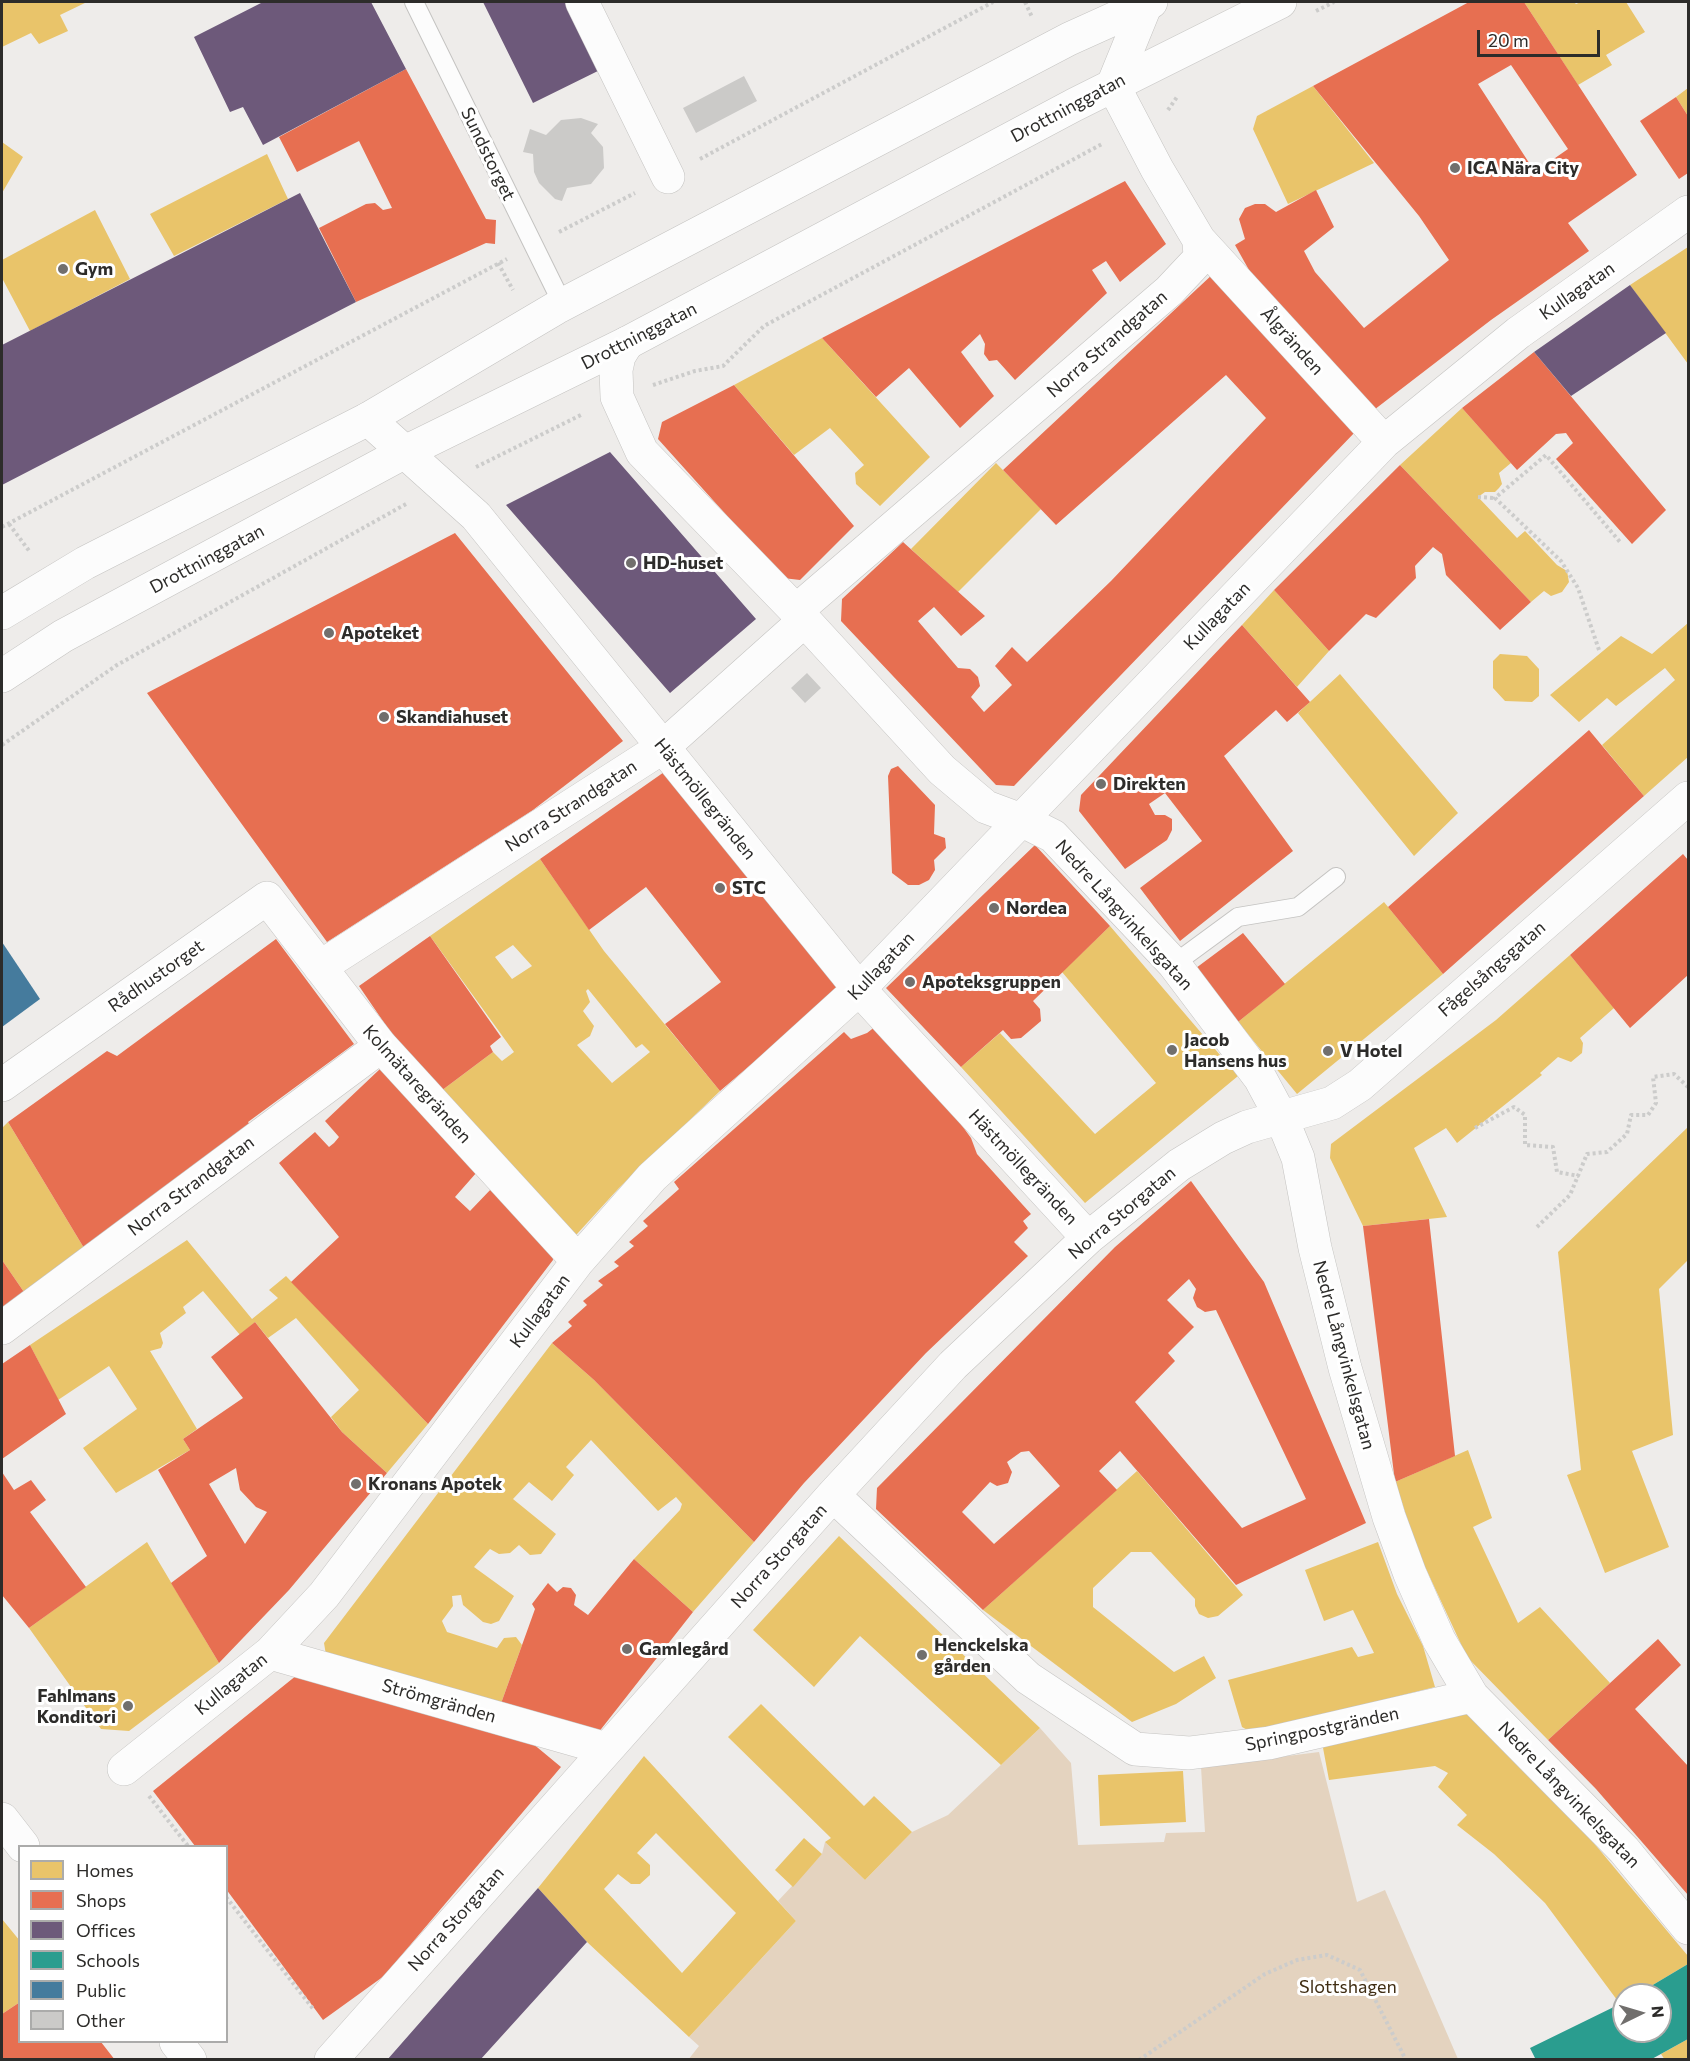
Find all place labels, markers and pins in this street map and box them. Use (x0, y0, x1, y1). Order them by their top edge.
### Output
place label: ICA Nära City (1467, 157, 1579, 179)
marker: ICA Nära City (1448, 161, 1462, 175)
place label: Gym (75, 258, 113, 280)
marker: Gym (56, 262, 70, 276)
place label: HD-huset (643, 552, 723, 574)
marker: HD-huset (624, 556, 638, 570)
place label: Apoteket (341, 622, 419, 644)
marker: Apoteket (322, 626, 336, 640)
place label: Skandiahuset (396, 706, 508, 728)
marker: Skandiahuset (377, 710, 391, 724)
place label: Direkten (1113, 773, 1186, 795)
marker: Direkten (1094, 777, 1108, 791)
place label: STC (732, 877, 766, 899)
marker: STC (713, 881, 727, 895)
place label: Nordea (1006, 897, 1067, 919)
marker: Nordea (987, 901, 1001, 915)
place label: Apoteksgruppen (922, 971, 1061, 993)
marker: Apoteksgruppen (903, 975, 917, 989)
place label: Jacob Hansens hus (1184, 1029, 1287, 1072)
place label: V Hotel (1340, 1040, 1402, 1062)
marker: Jacob Hansens hus (1165, 1043, 1179, 1057)
marker: V Hotel (1321, 1044, 1335, 1058)
place label: Kronans Apotek (368, 1473, 502, 1495)
marker: Kronans Apotek (349, 1477, 363, 1491)
place label: Henckelska gården (934, 1634, 1029, 1676)
place label: Gamlegård (639, 1638, 729, 1660)
marker: Gamlegård (620, 1642, 634, 1656)
marker: Henckelska gården (915, 1648, 929, 1662)
place label: Fahlmans Konditori (37, 1685, 116, 1728)
marker: Fahlmans Konditori (121, 1699, 135, 1713)

